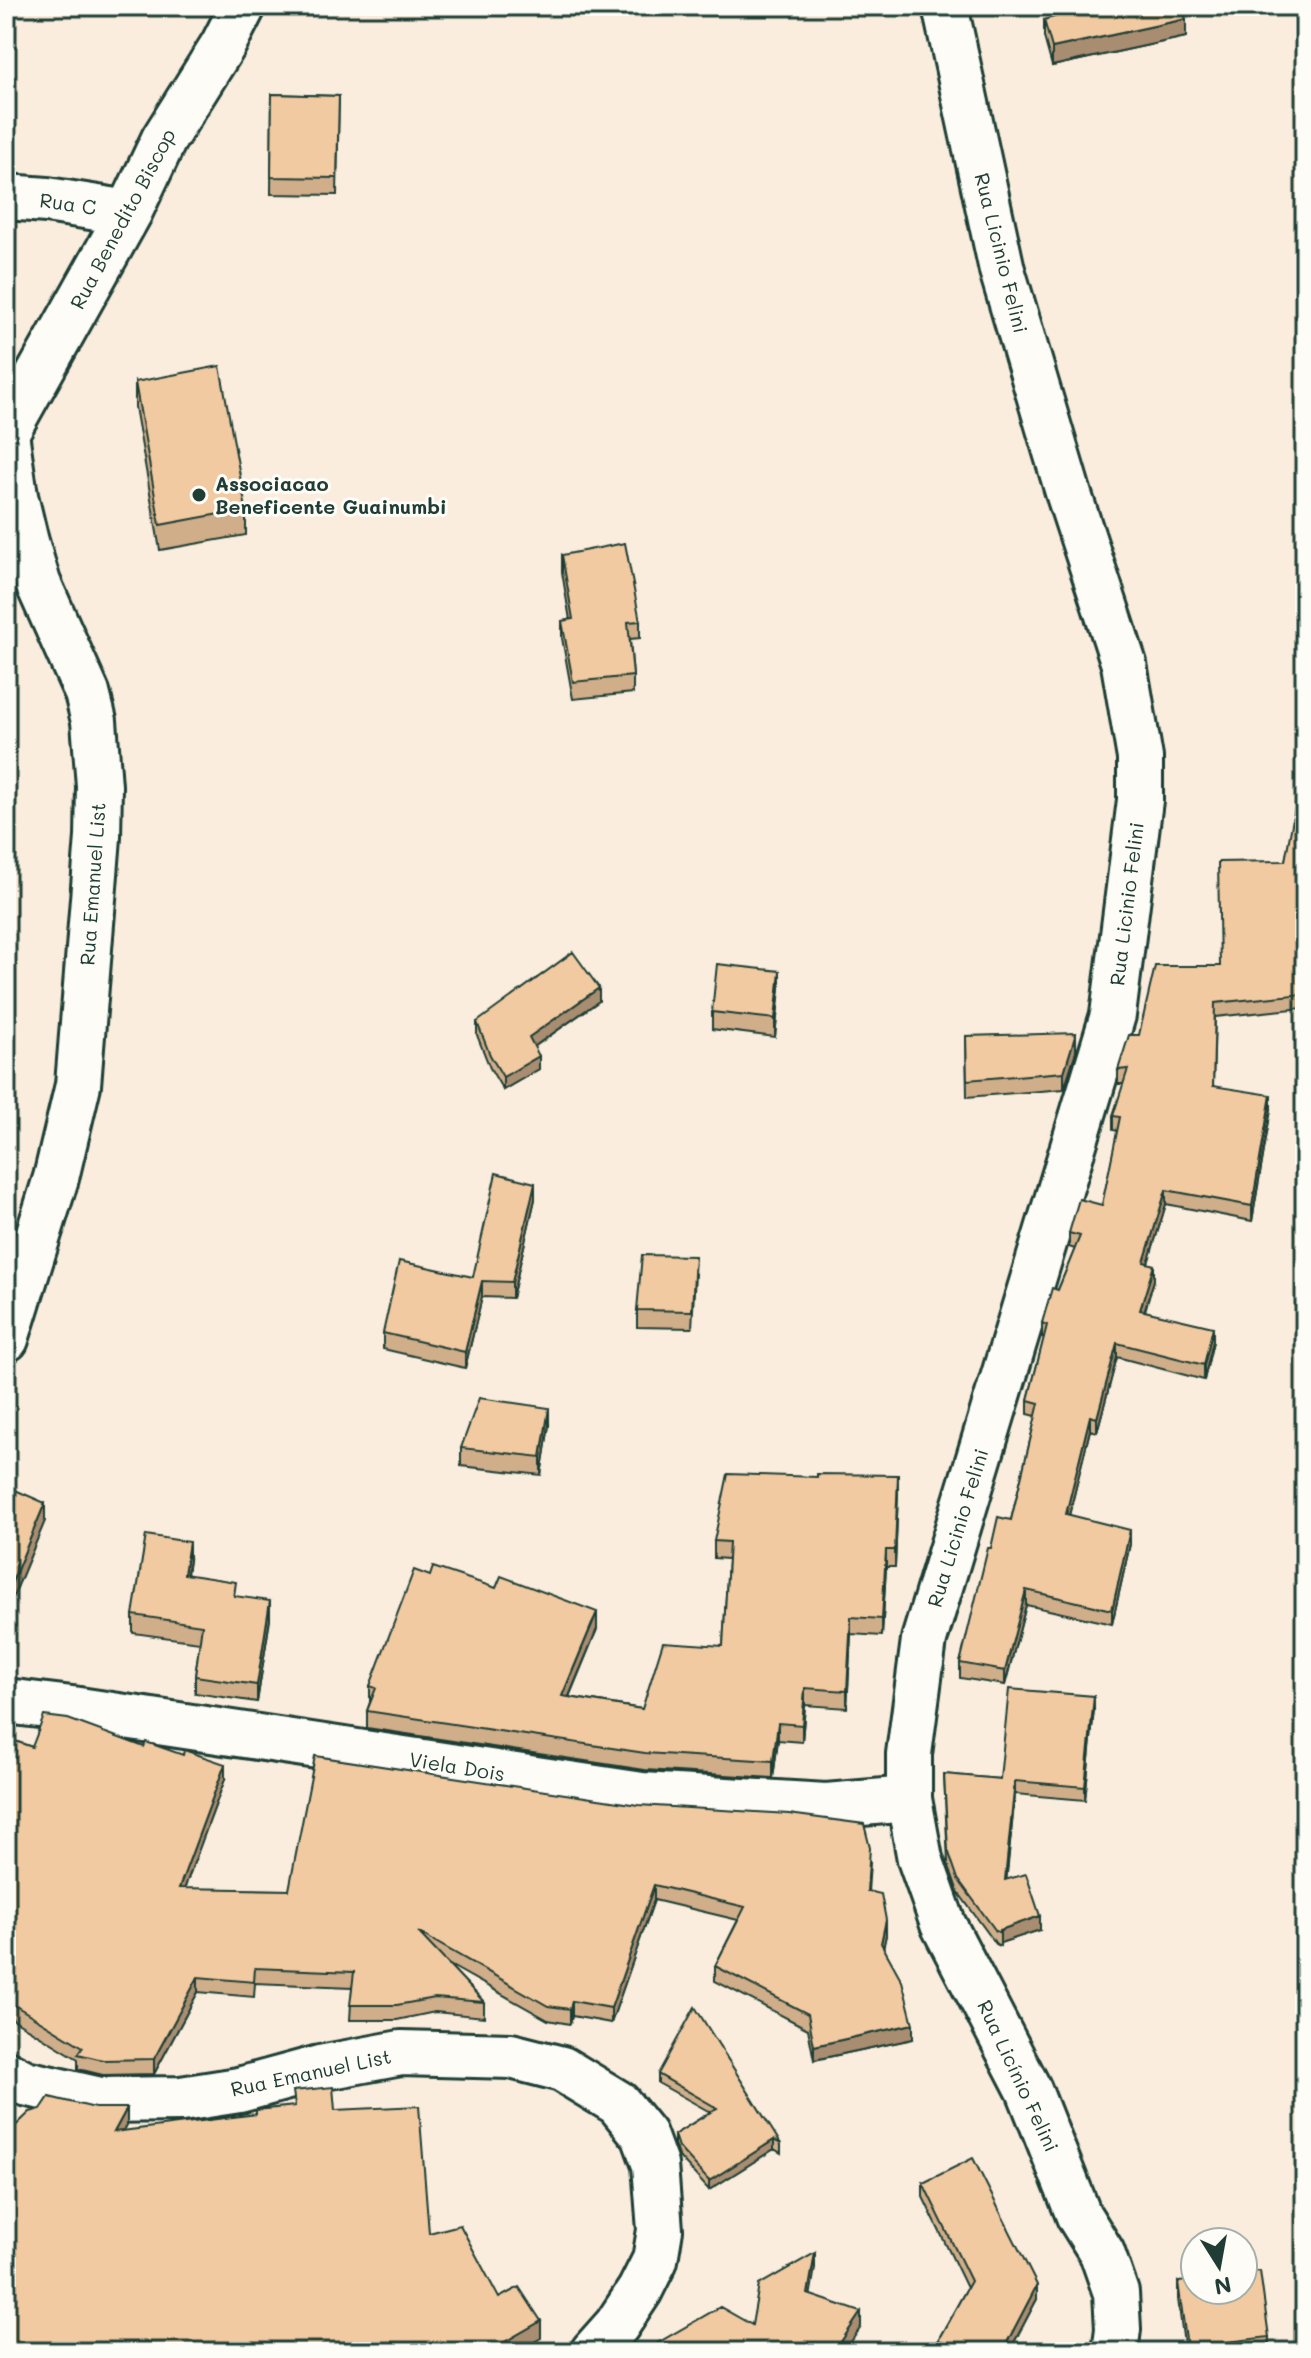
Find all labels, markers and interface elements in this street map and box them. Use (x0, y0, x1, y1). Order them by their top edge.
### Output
street label: Rua Benedito Biscop (63, 124, 181, 313)
street label: Rua Licinio Felini (969, 170, 1034, 336)
street label: Rua C (38, 186, 98, 220)
place label: Associacao Beneficente Guainumbi (215, 470, 447, 519)
marker: Associacao Beneficente Guainumbi (190, 486, 208, 504)
street label: Rua Emanuel List (73, 801, 111, 966)
street label: Rua Licinio Felini (1103, 821, 1149, 987)
street label: Rua Licinio Felini (921, 1445, 994, 1610)
street label: Viela Dois (407, 1746, 507, 1786)
street label: Rua Licínio Felini (972, 1995, 1065, 2156)
street label: Rua Emanuel List (228, 2042, 393, 2102)
north arrow (1179, 2226, 1259, 2306)
text: N (1212, 2270, 1234, 2302)

